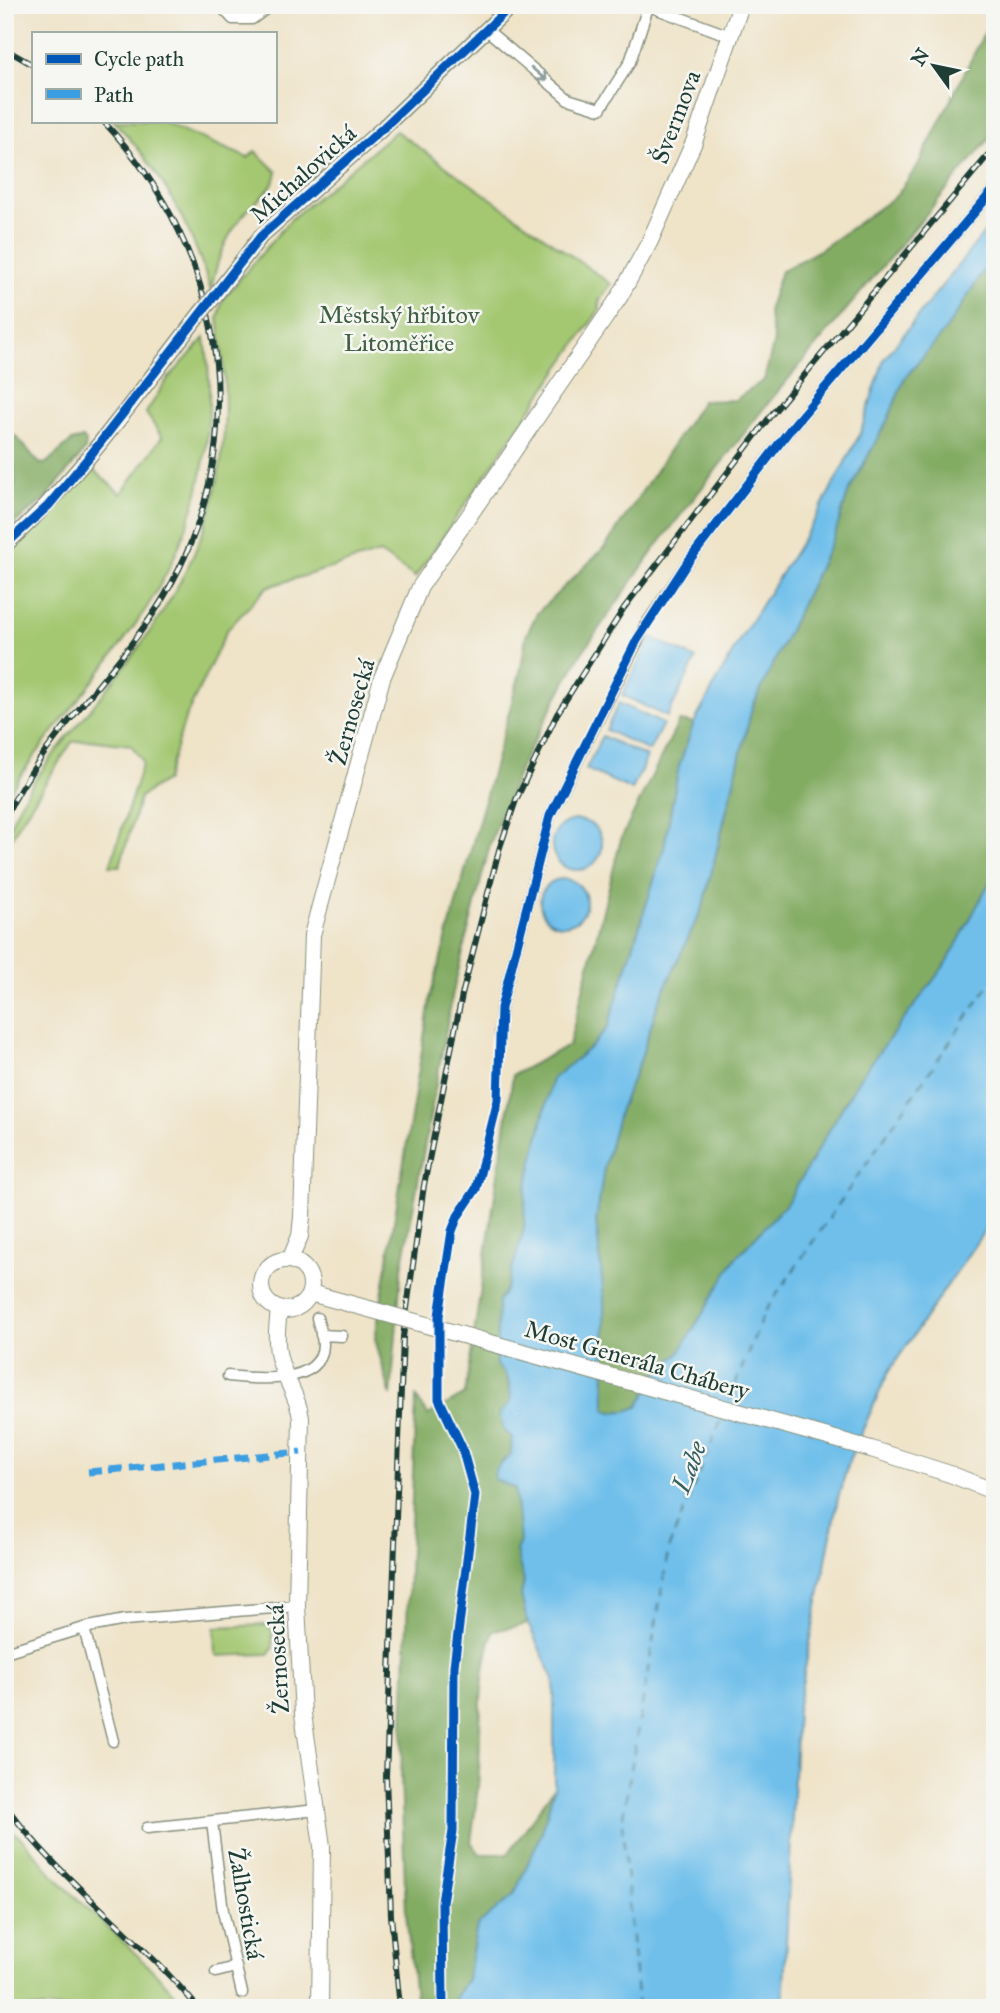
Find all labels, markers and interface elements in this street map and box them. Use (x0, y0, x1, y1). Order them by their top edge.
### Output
legend (32, 32, 276, 122)
north arrow (898, 32, 968, 102)
text: N (906, 44, 934, 70)
text: Cycle path (94, 46, 185, 72)
street label: Švermova (645, 65, 708, 168)
one-way arrow (530, 66, 548, 82)
text: Path (94, 82, 134, 108)
street label: Michalovická (244, 118, 363, 230)
park label: Městský hřbitov Litoměřice (319, 300, 481, 358)
street label: Žernosecká (323, 654, 382, 769)
street label: Most Generála Chábery (521, 1314, 754, 1407)
water label: Labe (664, 1436, 714, 1498)
street label: Žernosecká (260, 1603, 296, 1714)
street label: Žalhostická (221, 1846, 271, 1963)

